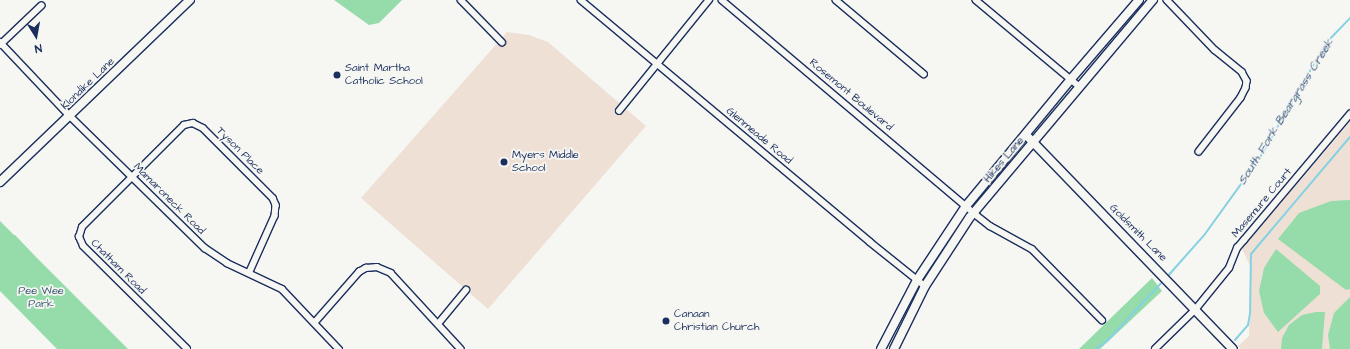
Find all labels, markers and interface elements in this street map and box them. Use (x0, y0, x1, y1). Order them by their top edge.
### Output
north arrow (16, 16, 56, 56)
water label: South Fork Beargrass Creek (1235, 37, 1337, 187)
text: N (34, 40, 43, 56)
street label: Klondike Lane (59, 55, 117, 113)
street label: Rosemont Boulevard (807, 56, 895, 134)
place label: Saint Martha Catholic School (345, 62, 423, 88)
marker: Saint Martha Catholic School (332, 70, 342, 80)
street label: Glenmeade Road (723, 105, 795, 167)
street label: Tyson Place (213, 124, 267, 178)
street label: Hikes Lane (981, 134, 1027, 186)
place label: Myers Middle School (512, 149, 579, 175)
marker: Myers Middle School (499, 157, 509, 167)
street label: Mamaroneck Road (130, 160, 208, 238)
street label: Masemure Court (1229, 166, 1295, 240)
street label: Goldsmith Lane (1107, 202, 1169, 264)
street label: Chatham Road (88, 237, 148, 297)
park label: Pee Wee Park (18, 285, 64, 311)
place label: Canaan Christian Church (674, 308, 759, 334)
marker: Canaan Christian Church (661, 316, 671, 326)

